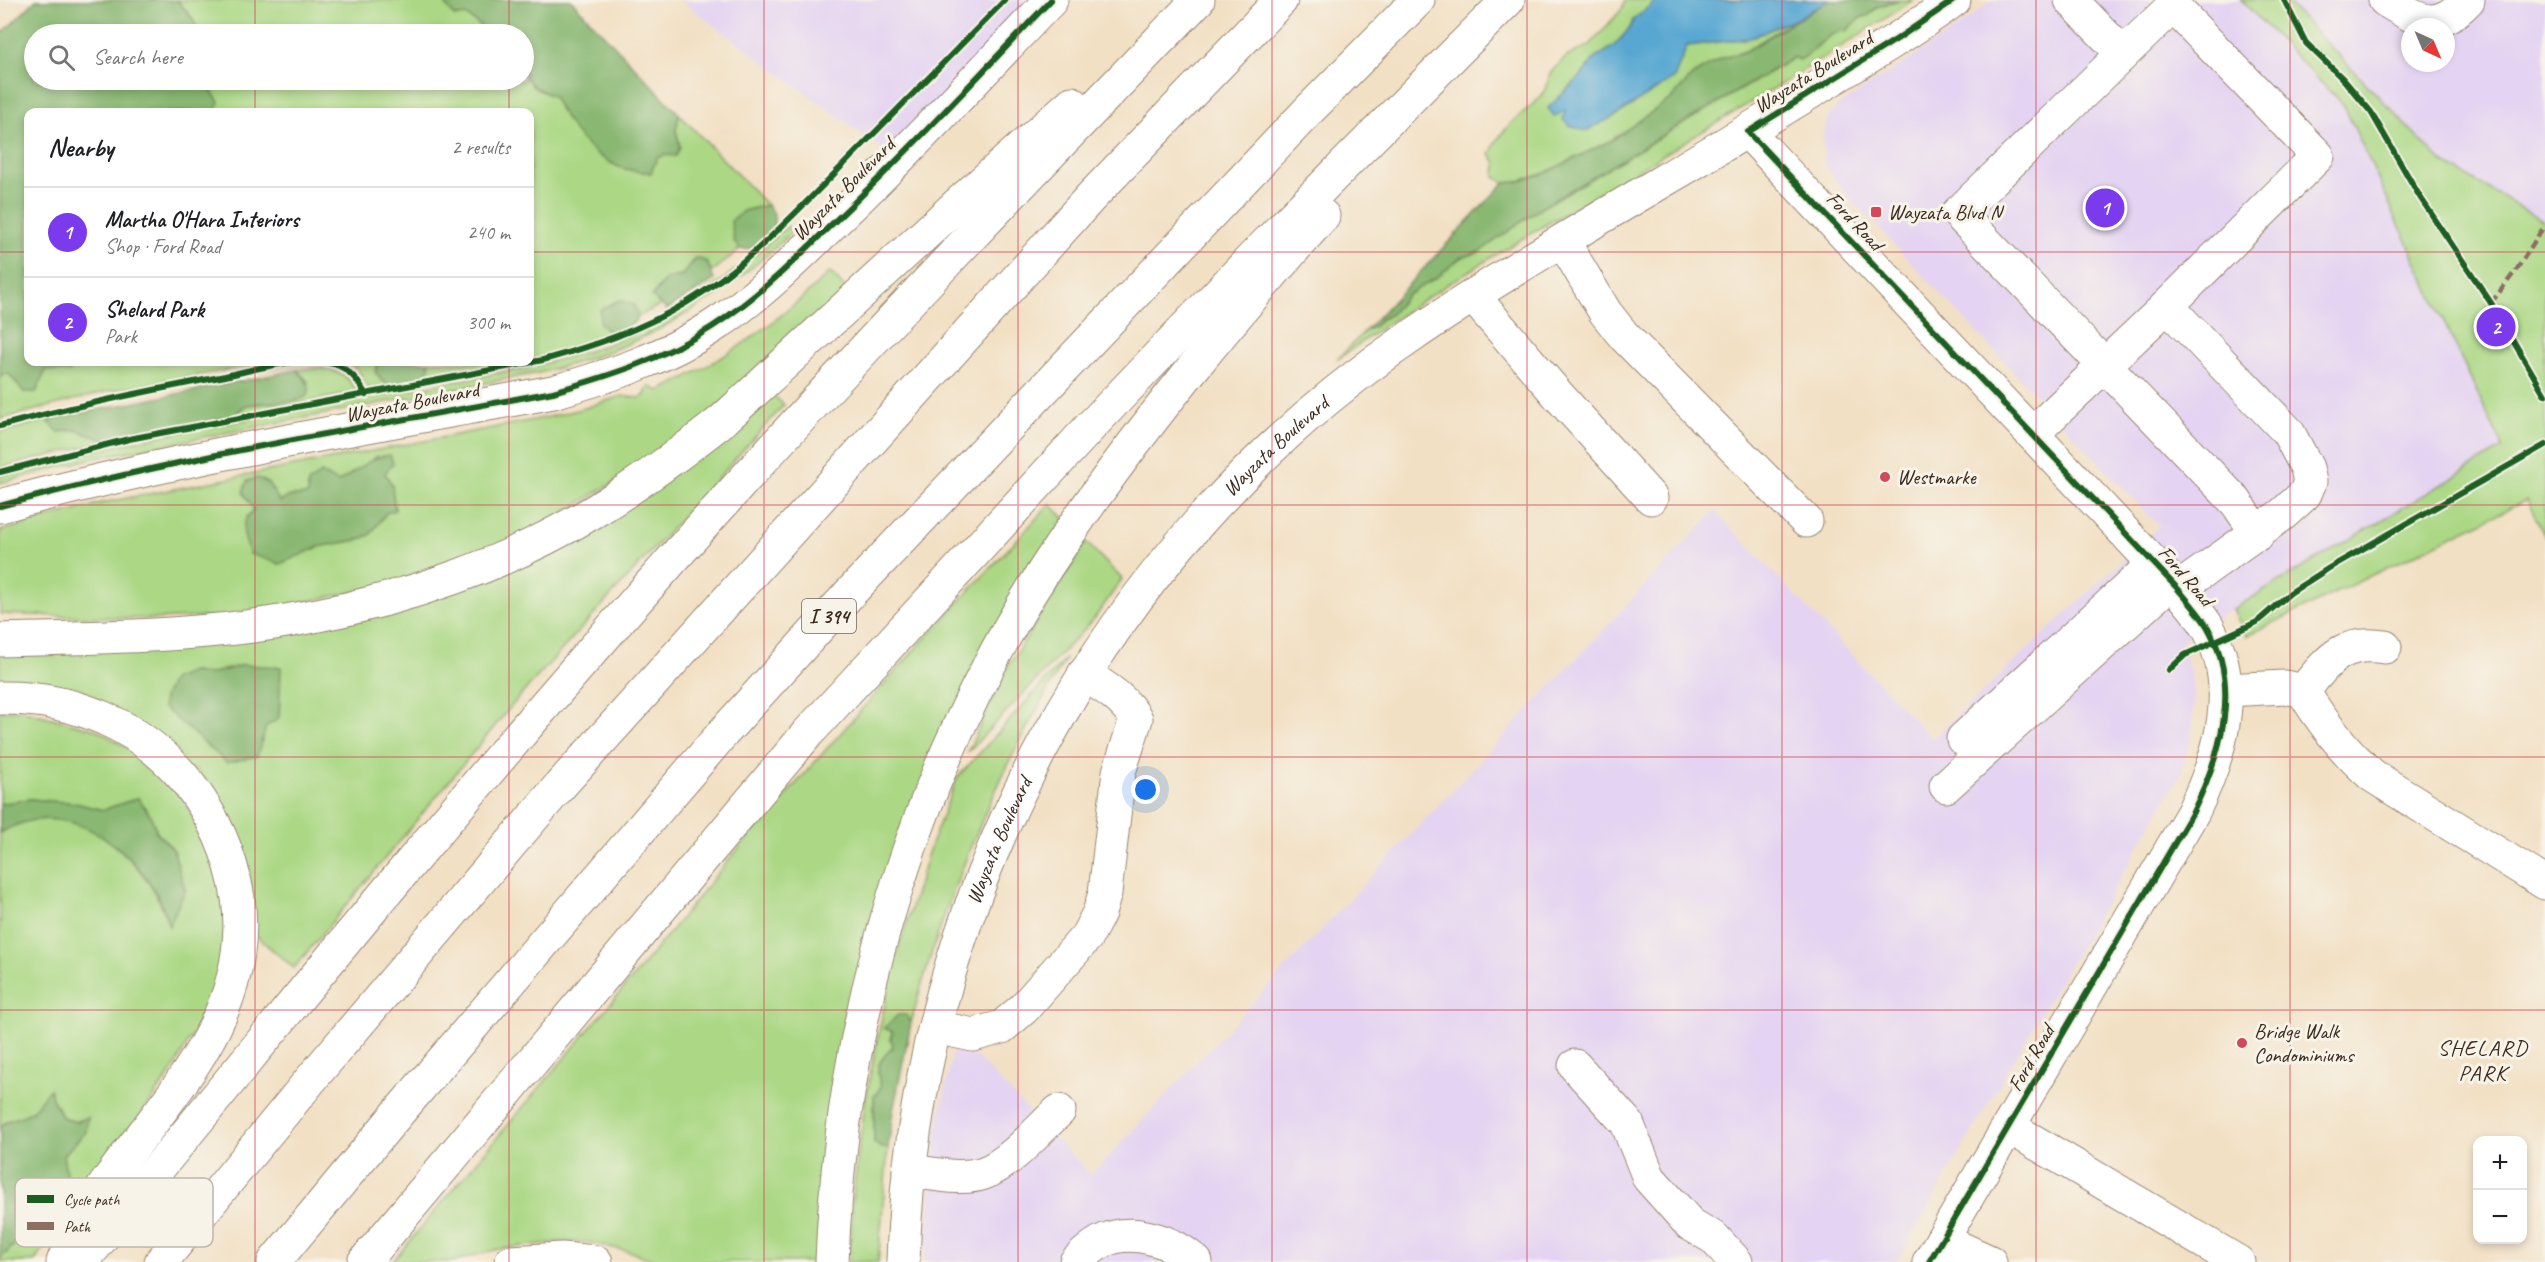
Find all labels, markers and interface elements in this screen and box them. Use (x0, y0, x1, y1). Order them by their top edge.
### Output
north arrow (2401, 18, 2455, 72)
street label: Wayzata Boulevard (1749, 23, 1880, 119)
search box (24, 24, 534, 90)
icon: search (45, 41, 78, 74)
text: Search here (93, 43, 183, 71)
street label: Wayzata Boulevard (786, 129, 903, 246)
text: Nearby (48, 131, 113, 164)
text: 2 results (451, 135, 510, 160)
street label: Ford Road (1821, 186, 1891, 258)
pin: 1 (2086, 186, 2124, 230)
place label: Wayzata Blvd N (1888, 199, 2005, 225)
marker: Wayzata Blvd N (1869, 205, 1883, 219)
text: Martha O'Hara Interiors (105, 206, 299, 234)
text: 1 (63, 220, 72, 245)
text: 240 m (467, 220, 510, 245)
text: Shop · Ford Road (105, 234, 221, 259)
text: Shelard Park (105, 296, 204, 324)
pin: 2 (2476, 304, 2516, 350)
text: 2 (63, 310, 72, 335)
text: 300 m (467, 310, 510, 335)
text: Park (105, 324, 137, 349)
street label: Wayzata Boulevard (343, 376, 484, 428)
street label: Wayzata Boulevard (1217, 388, 1337, 502)
place label: Westmarke (1897, 464, 1977, 490)
marker: Westmarke (1878, 470, 1892, 484)
street label: Ford Road (2153, 540, 2221, 614)
road number: I 394 (802, 599, 856, 633)
street label: Wayzata Boulevard (960, 770, 1039, 907)
your location (1131, 775, 1160, 804)
street label: Ford Road (2002, 1018, 2062, 1096)
place label: Bridge Walk Condominiums (2254, 1018, 2355, 1068)
district label: SHELARD PARK (2438, 1034, 2529, 1087)
marker: Bridge Walk Condominiums (2235, 1036, 2249, 1050)
map controls (2473, 1136, 2527, 1244)
button: + (2473, 1136, 2527, 1190)
legend (15, 1178, 213, 1247)
text: Cycle path (64, 1190, 120, 1210)
button: − (2473, 1190, 2527, 1244)
text: Path (64, 1217, 91, 1237)

